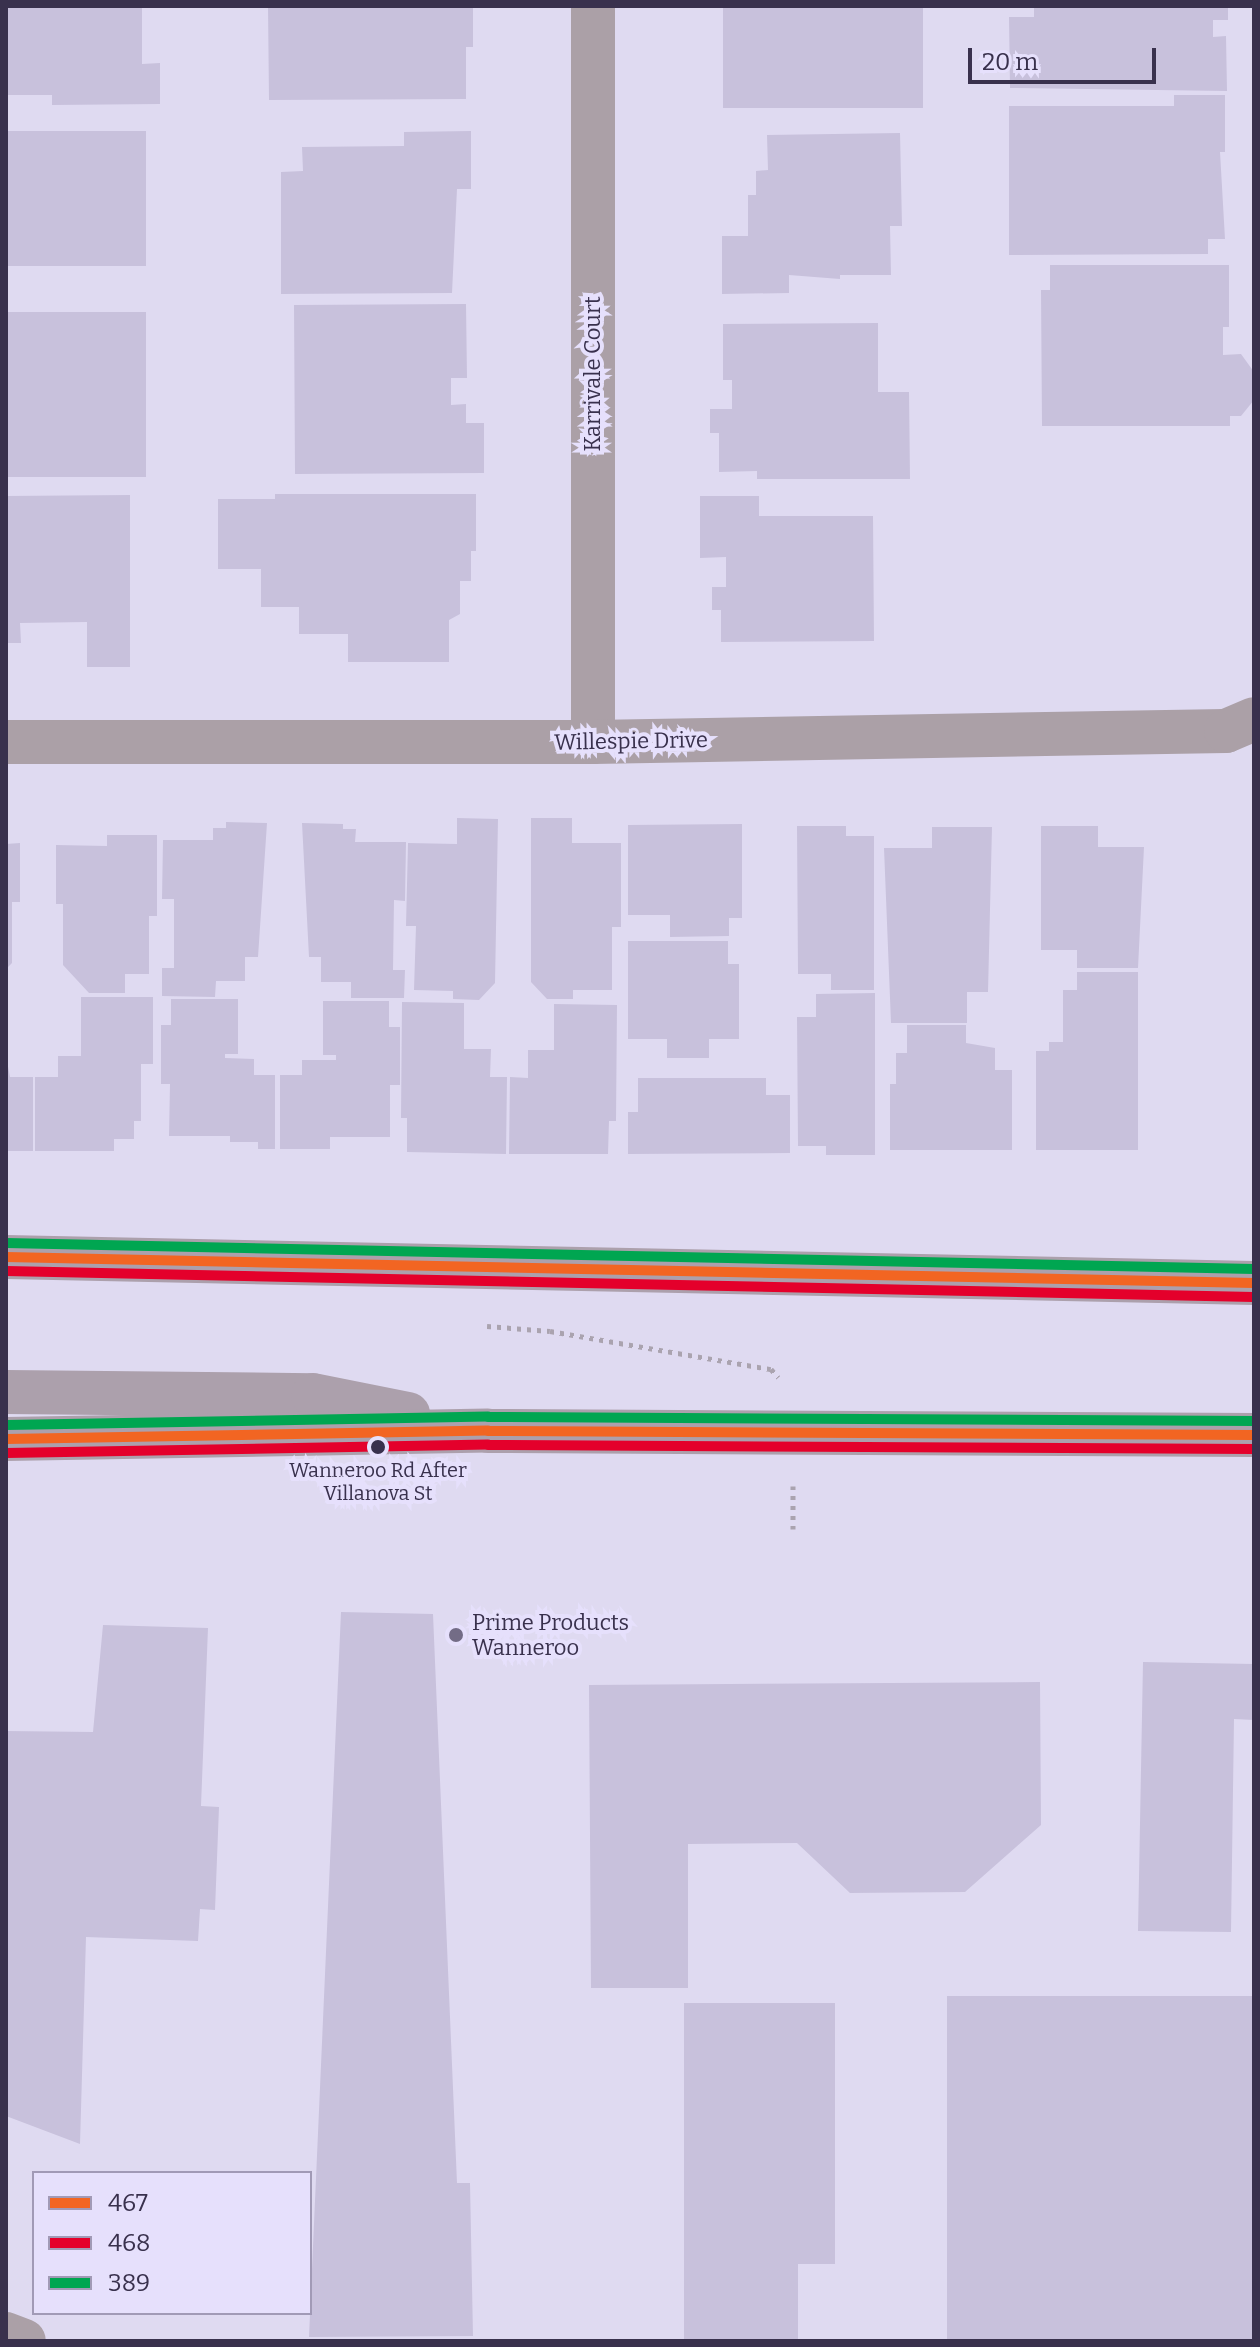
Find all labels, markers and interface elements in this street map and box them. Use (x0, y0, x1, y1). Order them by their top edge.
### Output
scale bar (972, 32, 1160, 82)
text: 20 m (982, 48, 1038, 76)
street label: Karrivale Court (580, 296, 606, 452)
street label: Willespie Drive (554, 726, 708, 756)
marker: Wanneroo Rd After Villanova St (370, 1439, 386, 1455)
place label: Wanneroo Rd After Villanova St (289, 1458, 467, 1505)
place label: Prime Products Wanneroo (472, 1609, 629, 1660)
marker: Prime Products Wanneroo (447, 1626, 465, 1644)
legend (32, 2171, 312, 2315)
text: 467 (108, 2189, 148, 2217)
text: 468 (108, 2229, 151, 2257)
text: 389 (108, 2269, 150, 2297)

